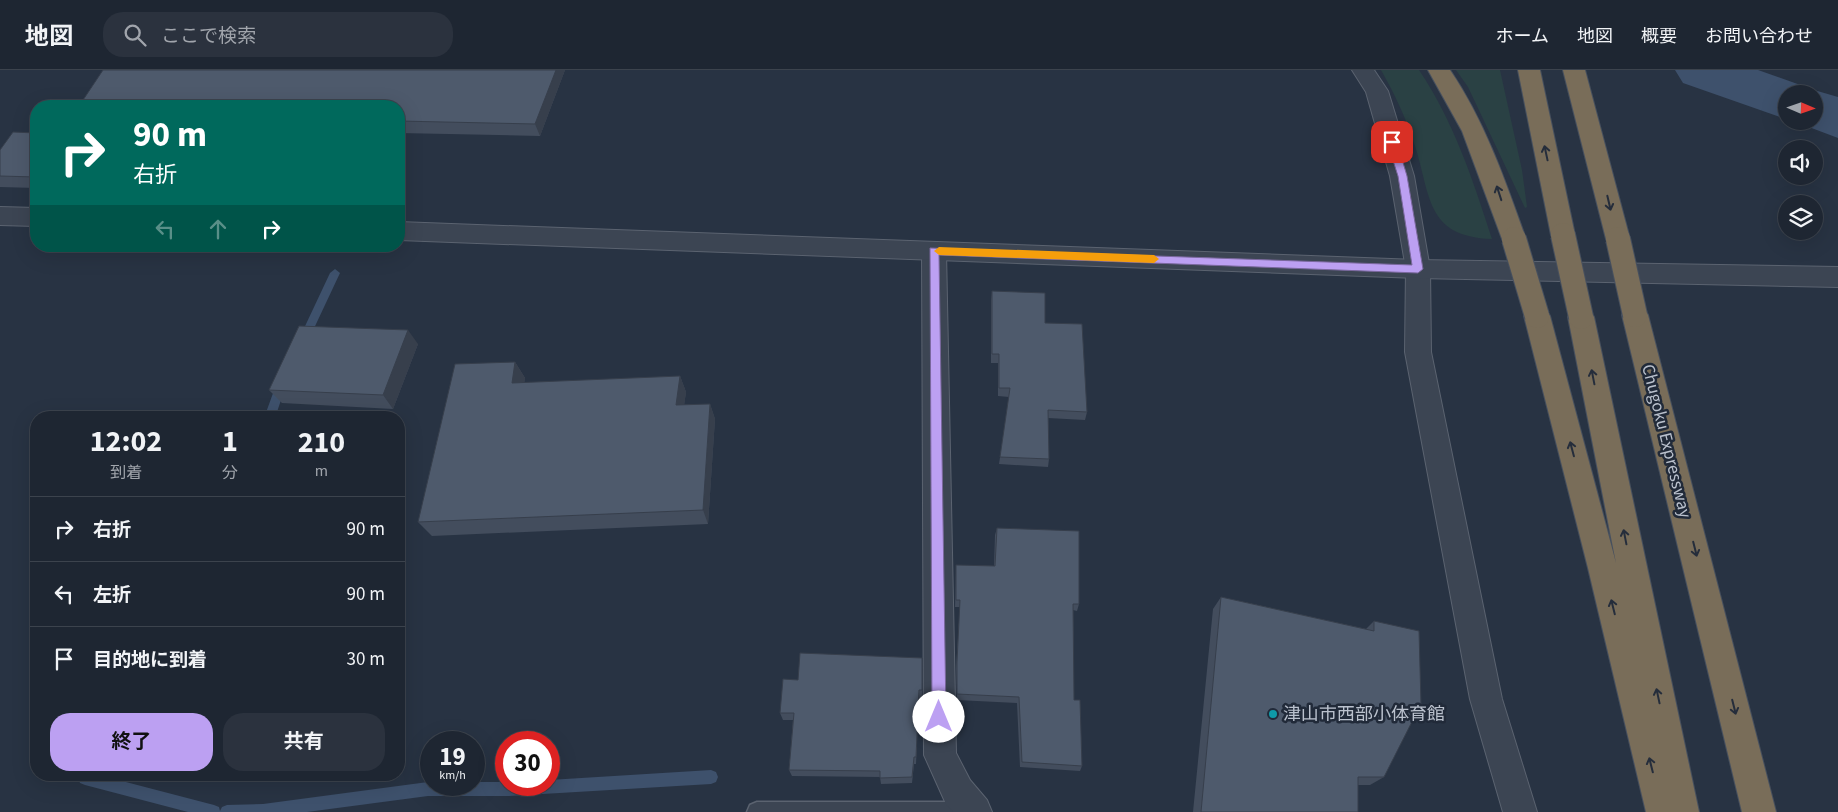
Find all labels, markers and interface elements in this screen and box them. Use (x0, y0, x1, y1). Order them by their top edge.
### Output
search box (103, 12, 453, 57)
text: 地図 (25, 19, 73, 54)
icon: search (121, 21, 149, 49)
text: ここで検索 (161, 23, 256, 50)
text: ホーム (1496, 24, 1549, 49)
text: 地図 (1577, 24, 1613, 49)
text: 概要 (1641, 24, 1677, 49)
text: お問い合わせ (1705, 24, 1813, 49)
north arrow (1778, 85, 1822, 130)
map controls (1778, 85, 1823, 240)
text: 90 m (133, 110, 207, 160)
icon: right (50, 120, 115, 185)
pin (1371, 121, 1413, 163)
icon: arrive (1378, 128, 1406, 156)
button: sound (1778, 140, 1823, 185)
one-way arrow (1541, 146, 1550, 162)
text: 右折 (133, 159, 177, 191)
one-way arrow (1493, 185, 1503, 201)
one-way arrow (1605, 195, 1614, 211)
button: layers (1778, 195, 1823, 240)
icon: left (151, 215, 179, 243)
icon: ahead (204, 215, 232, 243)
icon: right (257, 215, 285, 243)
street label: Chugoku Expressway (1635, 362, 1698, 521)
one-way arrow (1588, 370, 1597, 386)
text: 12:02 (90, 420, 162, 463)
text: 1 (222, 420, 238, 463)
text: 210 (298, 421, 345, 464)
one-way arrow (1567, 442, 1576, 458)
text: m (315, 460, 328, 482)
text: 到着 (110, 462, 142, 484)
text: 分 (222, 462, 238, 484)
icon: right (50, 515, 78, 543)
text: 90 m (347, 516, 385, 543)
text: 右折 (93, 517, 131, 544)
one-way arrow (1620, 529, 1629, 545)
one-way arrow (1690, 541, 1700, 557)
icon: left (50, 580, 78, 608)
text: 90 m (347, 581, 385, 608)
text: 左折 (93, 582, 131, 609)
one-way arrow (1608, 599, 1617, 615)
icon: arrive (50, 645, 78, 673)
text: 30 m (347, 646, 385, 673)
text: 目的地に到着 (93, 647, 207, 674)
one-way arrow (1652, 688, 1662, 704)
position arrow (912, 690, 964, 742)
one-way arrow (1730, 698, 1739, 714)
place label: 津山市西部小体育館 (1283, 702, 1445, 727)
marker: 津山市西部小体育館 (1267, 708, 1279, 720)
button: 終了 (50, 713, 213, 771)
button: 共有 (223, 713, 385, 771)
speed limit sign: 30 (495, 731, 560, 796)
text: 19 (439, 739, 466, 775)
one-way arrow (1646, 757, 1655, 773)
text: km/h (439, 767, 466, 784)

